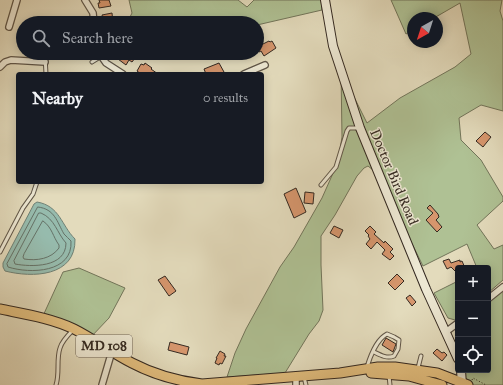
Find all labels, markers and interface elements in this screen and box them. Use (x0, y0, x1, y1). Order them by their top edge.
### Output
north arrow (407, 12, 443, 48)
search box (16, 16, 264, 60)
icon: search (30, 27, 52, 49)
text: Search here (62, 29, 133, 47)
text: Nearby (32, 88, 83, 109)
text: 0 results (203, 90, 248, 106)
street label: Doctor Bird Road (366, 126, 422, 228)
map controls (455, 265, 491, 373)
button: + (455, 265, 491, 301)
button: − (455, 301, 491, 337)
road number: MD 108 (76, 335, 132, 357)
button: locate (455, 337, 491, 373)

